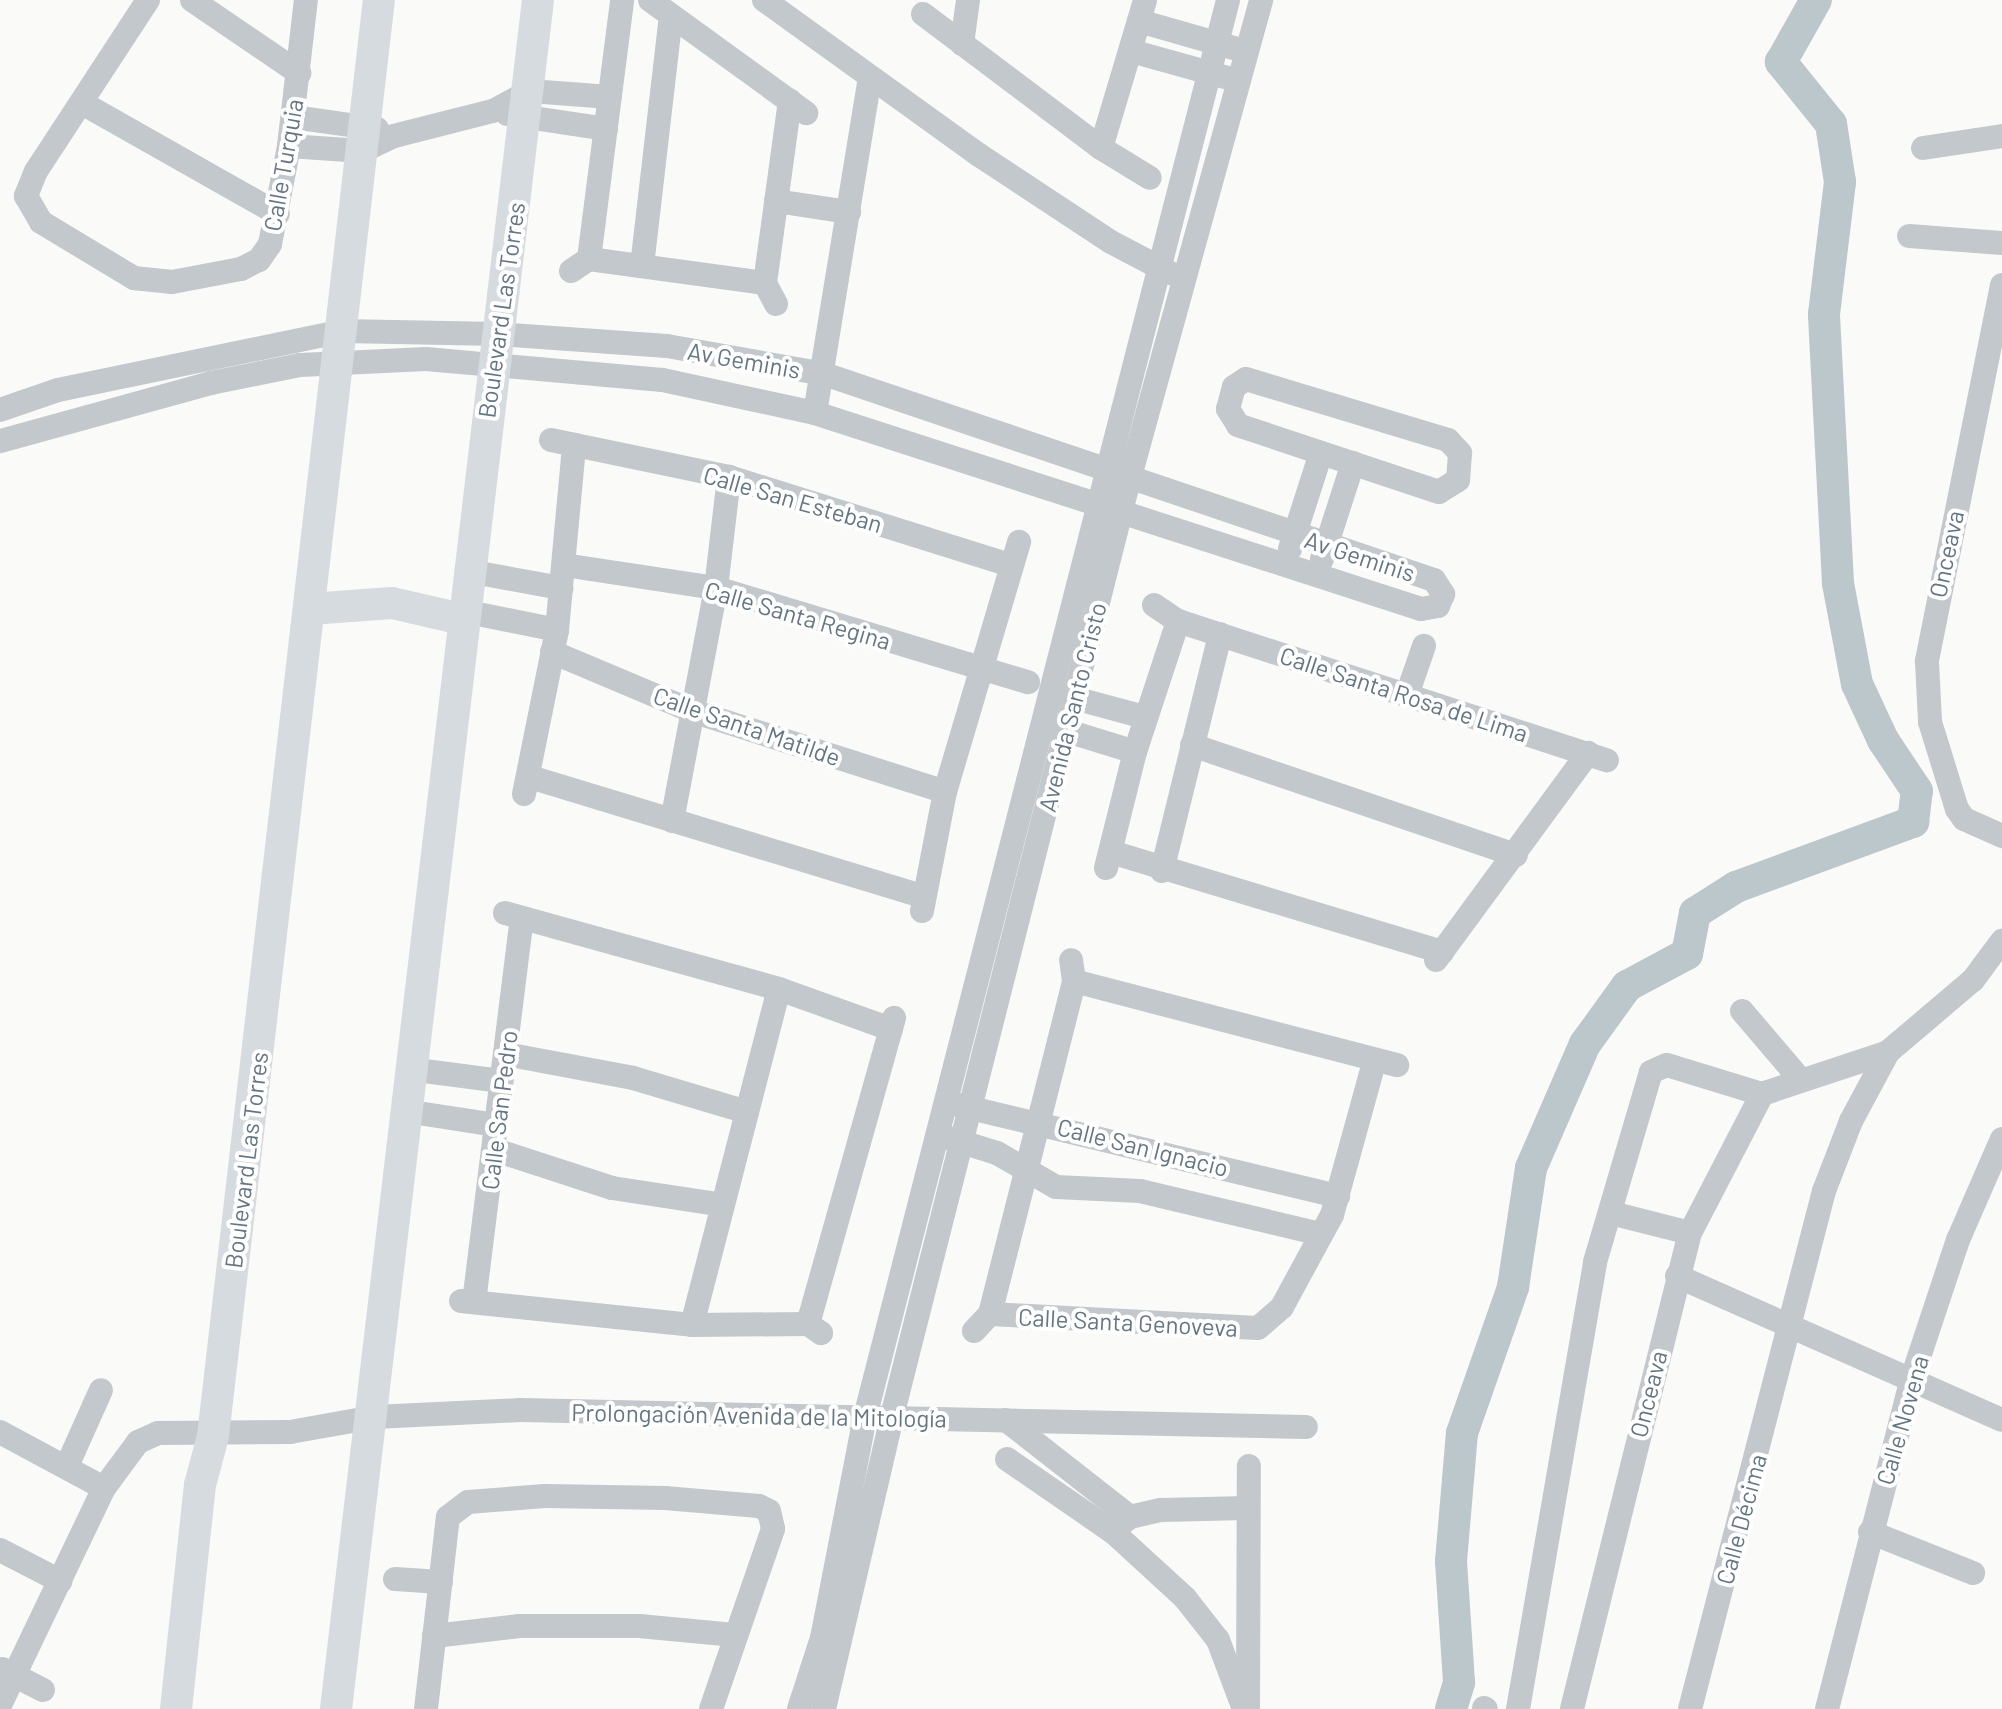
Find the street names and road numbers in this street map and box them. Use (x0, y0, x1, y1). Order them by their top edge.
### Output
street label: Calle Turquia (257, 97, 309, 233)
street label: Boulevard Las Torres (472, 200, 530, 420)
street label: Av Geminis (685, 336, 803, 384)
street label: Calle San Esteban (700, 460, 886, 538)
street label: Onceava (1923, 508, 1969, 600)
street label: Av Geminis (1301, 525, 1419, 587)
street label: Calle Santa Regina (702, 575, 894, 655)
street label: Avenida Santo Cristo (1032, 599, 1112, 815)
street label: Calle Santa Rosa de Lima (1276, 640, 1532, 748)
street label: Calle Santa Matilde (650, 681, 844, 771)
street label: Calle San Pedro (475, 1029, 523, 1191)
street label: Boulevard Las Torres (218, 1050, 274, 1270)
street label: Calle San Ignacio (1055, 1112, 1231, 1182)
street label: Calle Santa Genoveva (1017, 1302, 1239, 1342)
street label: Onceava (1623, 1348, 1673, 1440)
street label: Calle Novena (1870, 1352, 1934, 1488)
street label: Prolongación Avenida de la Mitología (571, 1397, 947, 1433)
street label: Calle Décima (1710, 1451, 1772, 1587)

